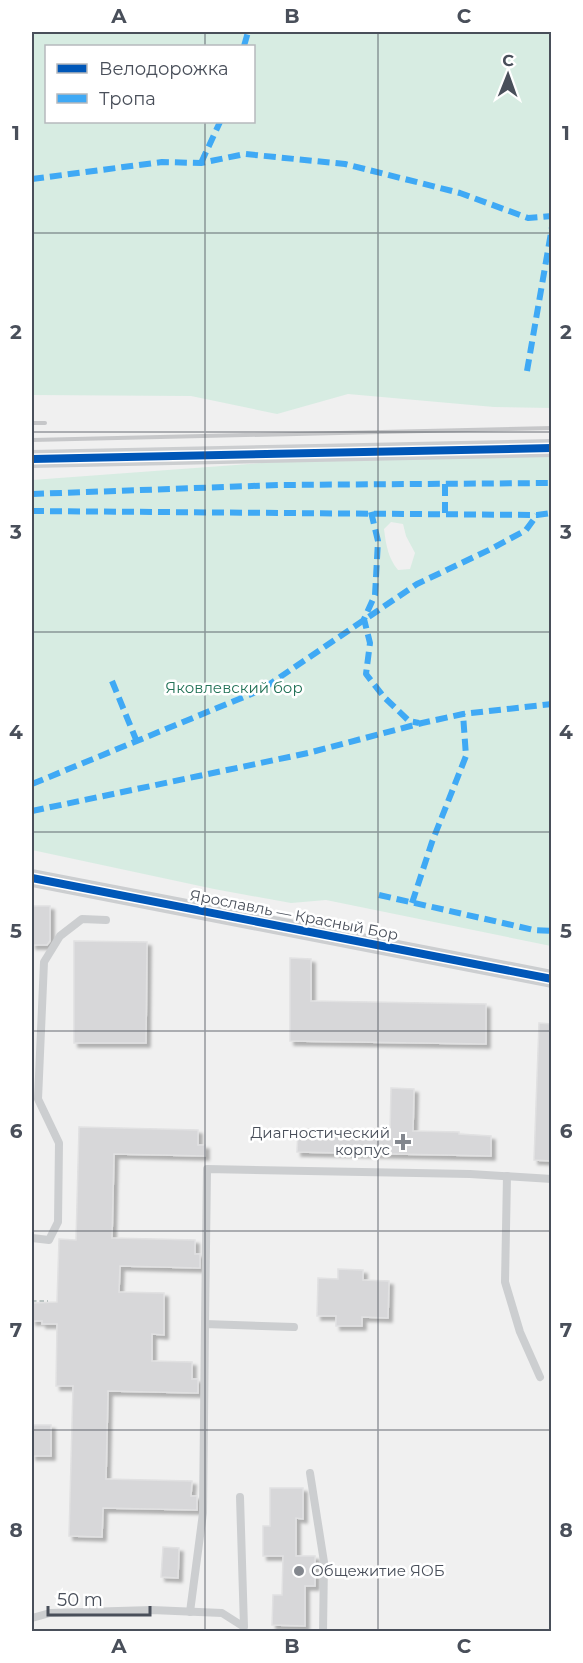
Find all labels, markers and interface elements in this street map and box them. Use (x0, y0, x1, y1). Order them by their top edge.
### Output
text: A (110, 4, 127, 28)
text: B (284, 4, 300, 28)
text: C (457, 4, 472, 28)
legend (45, 45, 255, 123)
north arrow (478, 45, 538, 105)
text: С (502, 51, 515, 70)
text: Велодорожка (99, 58, 228, 80)
text: Тропа (99, 88, 156, 110)
text: 1 (12, 121, 20, 145)
text: 1 (562, 121, 570, 145)
text: 2 (10, 320, 22, 344)
text: 2 (560, 320, 572, 344)
text: 3 (9, 520, 22, 544)
text: 3 (559, 520, 572, 544)
park label: Яковлевский бор (165, 678, 303, 697)
text: 4 (9, 720, 23, 744)
text: 4 (559, 720, 573, 744)
street label: Ярославль — Красный Бор (188, 885, 400, 944)
text: 5 (10, 919, 22, 943)
text: 5 (560, 919, 572, 943)
text: 6 (10, 1119, 23, 1143)
text: 6 (560, 1119, 573, 1143)
place label: Диагностический корпус (250, 1123, 390, 1159)
marker: Диагностический корпус (394, 1133, 412, 1151)
text: 7 (10, 1318, 22, 1342)
text: 7 (560, 1318, 572, 1342)
text: 8 (9, 1518, 23, 1542)
text: 8 (559, 1518, 573, 1542)
place label: Общежитие ЯОБ (311, 1561, 445, 1580)
marker: Общежитие ЯОБ (292, 1564, 306, 1578)
scale bar (48, 1579, 150, 1617)
text: 50 m (57, 1589, 103, 1611)
text: A (110, 1634, 127, 1658)
text: B (284, 1634, 300, 1658)
text: C (457, 1634, 472, 1658)

